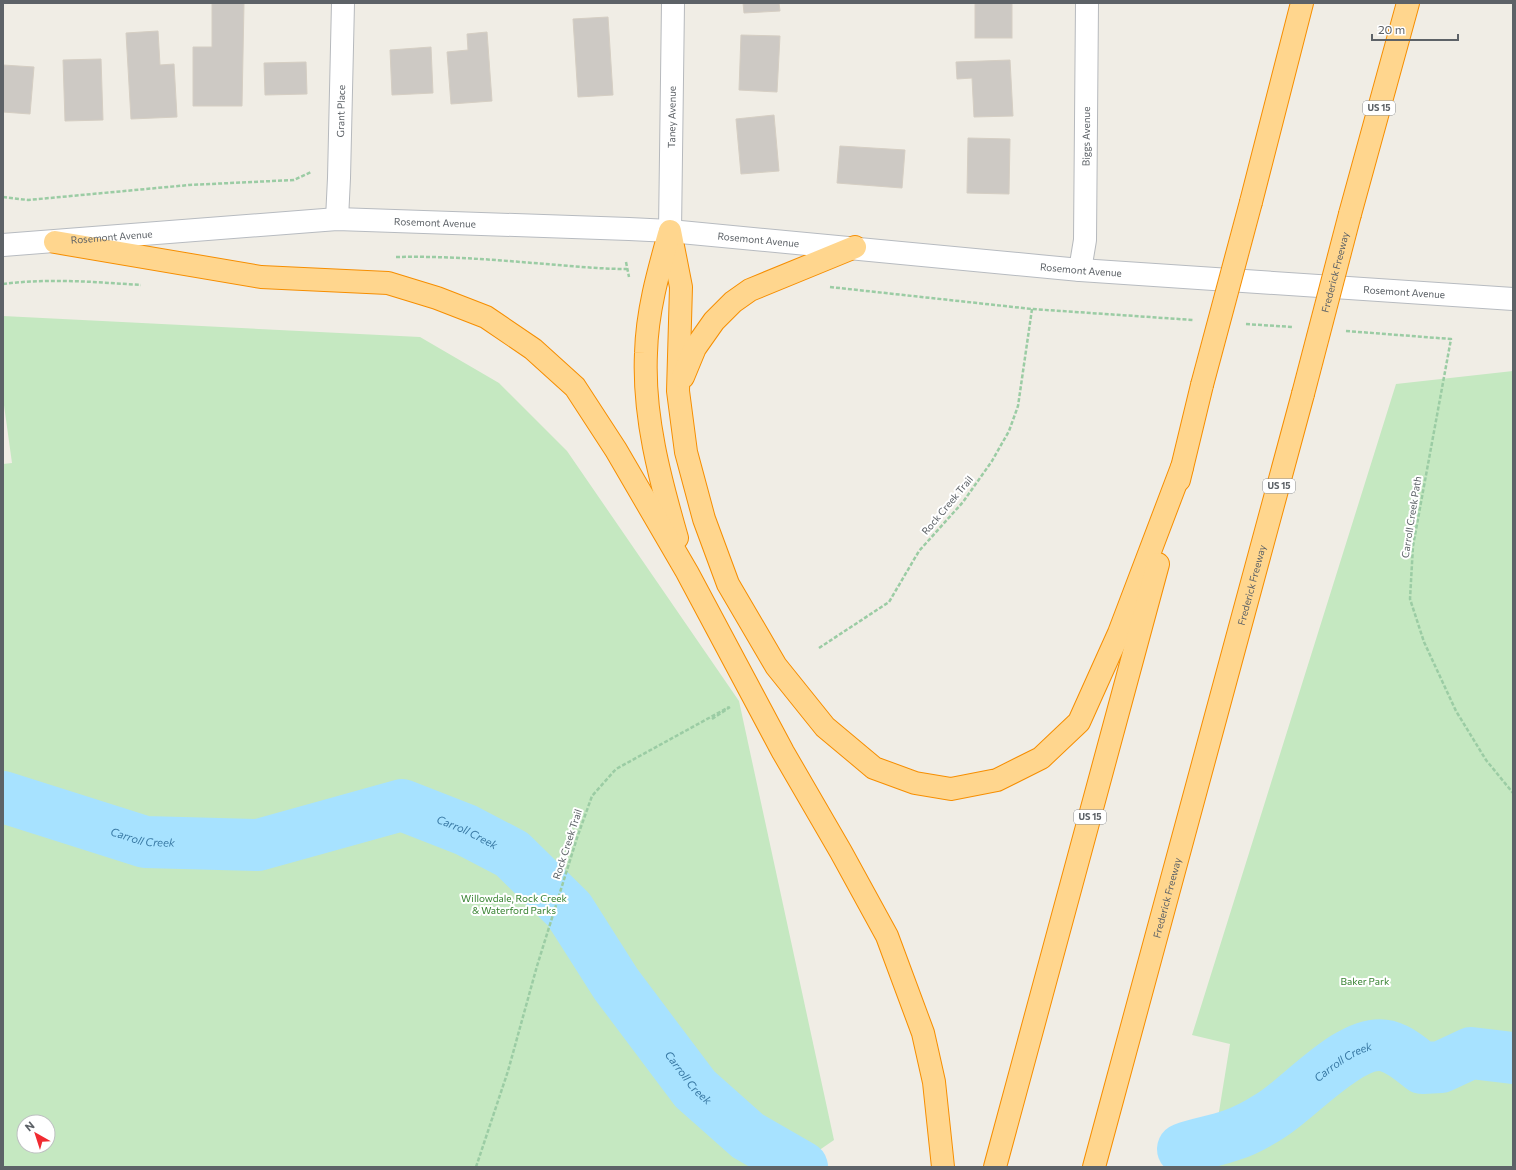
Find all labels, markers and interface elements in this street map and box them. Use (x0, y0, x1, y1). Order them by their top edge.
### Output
scale bar (1372, 16, 1458, 42)
text: 20 m (1378, 22, 1405, 36)
street label: Grant Place (334, 85, 347, 137)
street label: Taney Avenue (665, 86, 678, 148)
road number: US 15 (1363, 101, 1395, 115)
street label: Biggs Avenue (1080, 106, 1092, 166)
street label: Rosemont Avenue (394, 215, 476, 230)
street label: Rosemont Avenue (70, 227, 153, 246)
street label: Rosemont Avenue (717, 230, 800, 249)
street label: Frederick Freeway (1319, 231, 1351, 314)
street label: Rosemont Avenue (1040, 260, 1122, 279)
street label: Rosemont Avenue (1363, 283, 1445, 300)
street label: Rock Creek Trail (919, 473, 975, 537)
street label: Carroll Creek Path (1399, 475, 1423, 559)
road number: US 15 (1263, 479, 1295, 493)
street label: Frederick Freeway (1235, 543, 1268, 626)
street label: Rock Creek Trail (550, 807, 584, 881)
road number: US 15 (1074, 810, 1106, 824)
water label: Carroll Creek (435, 812, 501, 852)
water label: Carroll Creek (109, 825, 176, 849)
street label: Frederick Freeway (1150, 856, 1183, 939)
park label: Willowdale, Rock Creek & Waterford Parks (461, 892, 567, 916)
park label: Baker Park (1341, 975, 1390, 987)
water label: Carroll Creek (1311, 1039, 1374, 1084)
water label: Carroll Creek (663, 1048, 715, 1107)
north arrow (16, 1114, 56, 1154)
text: N (22, 1118, 37, 1133)

